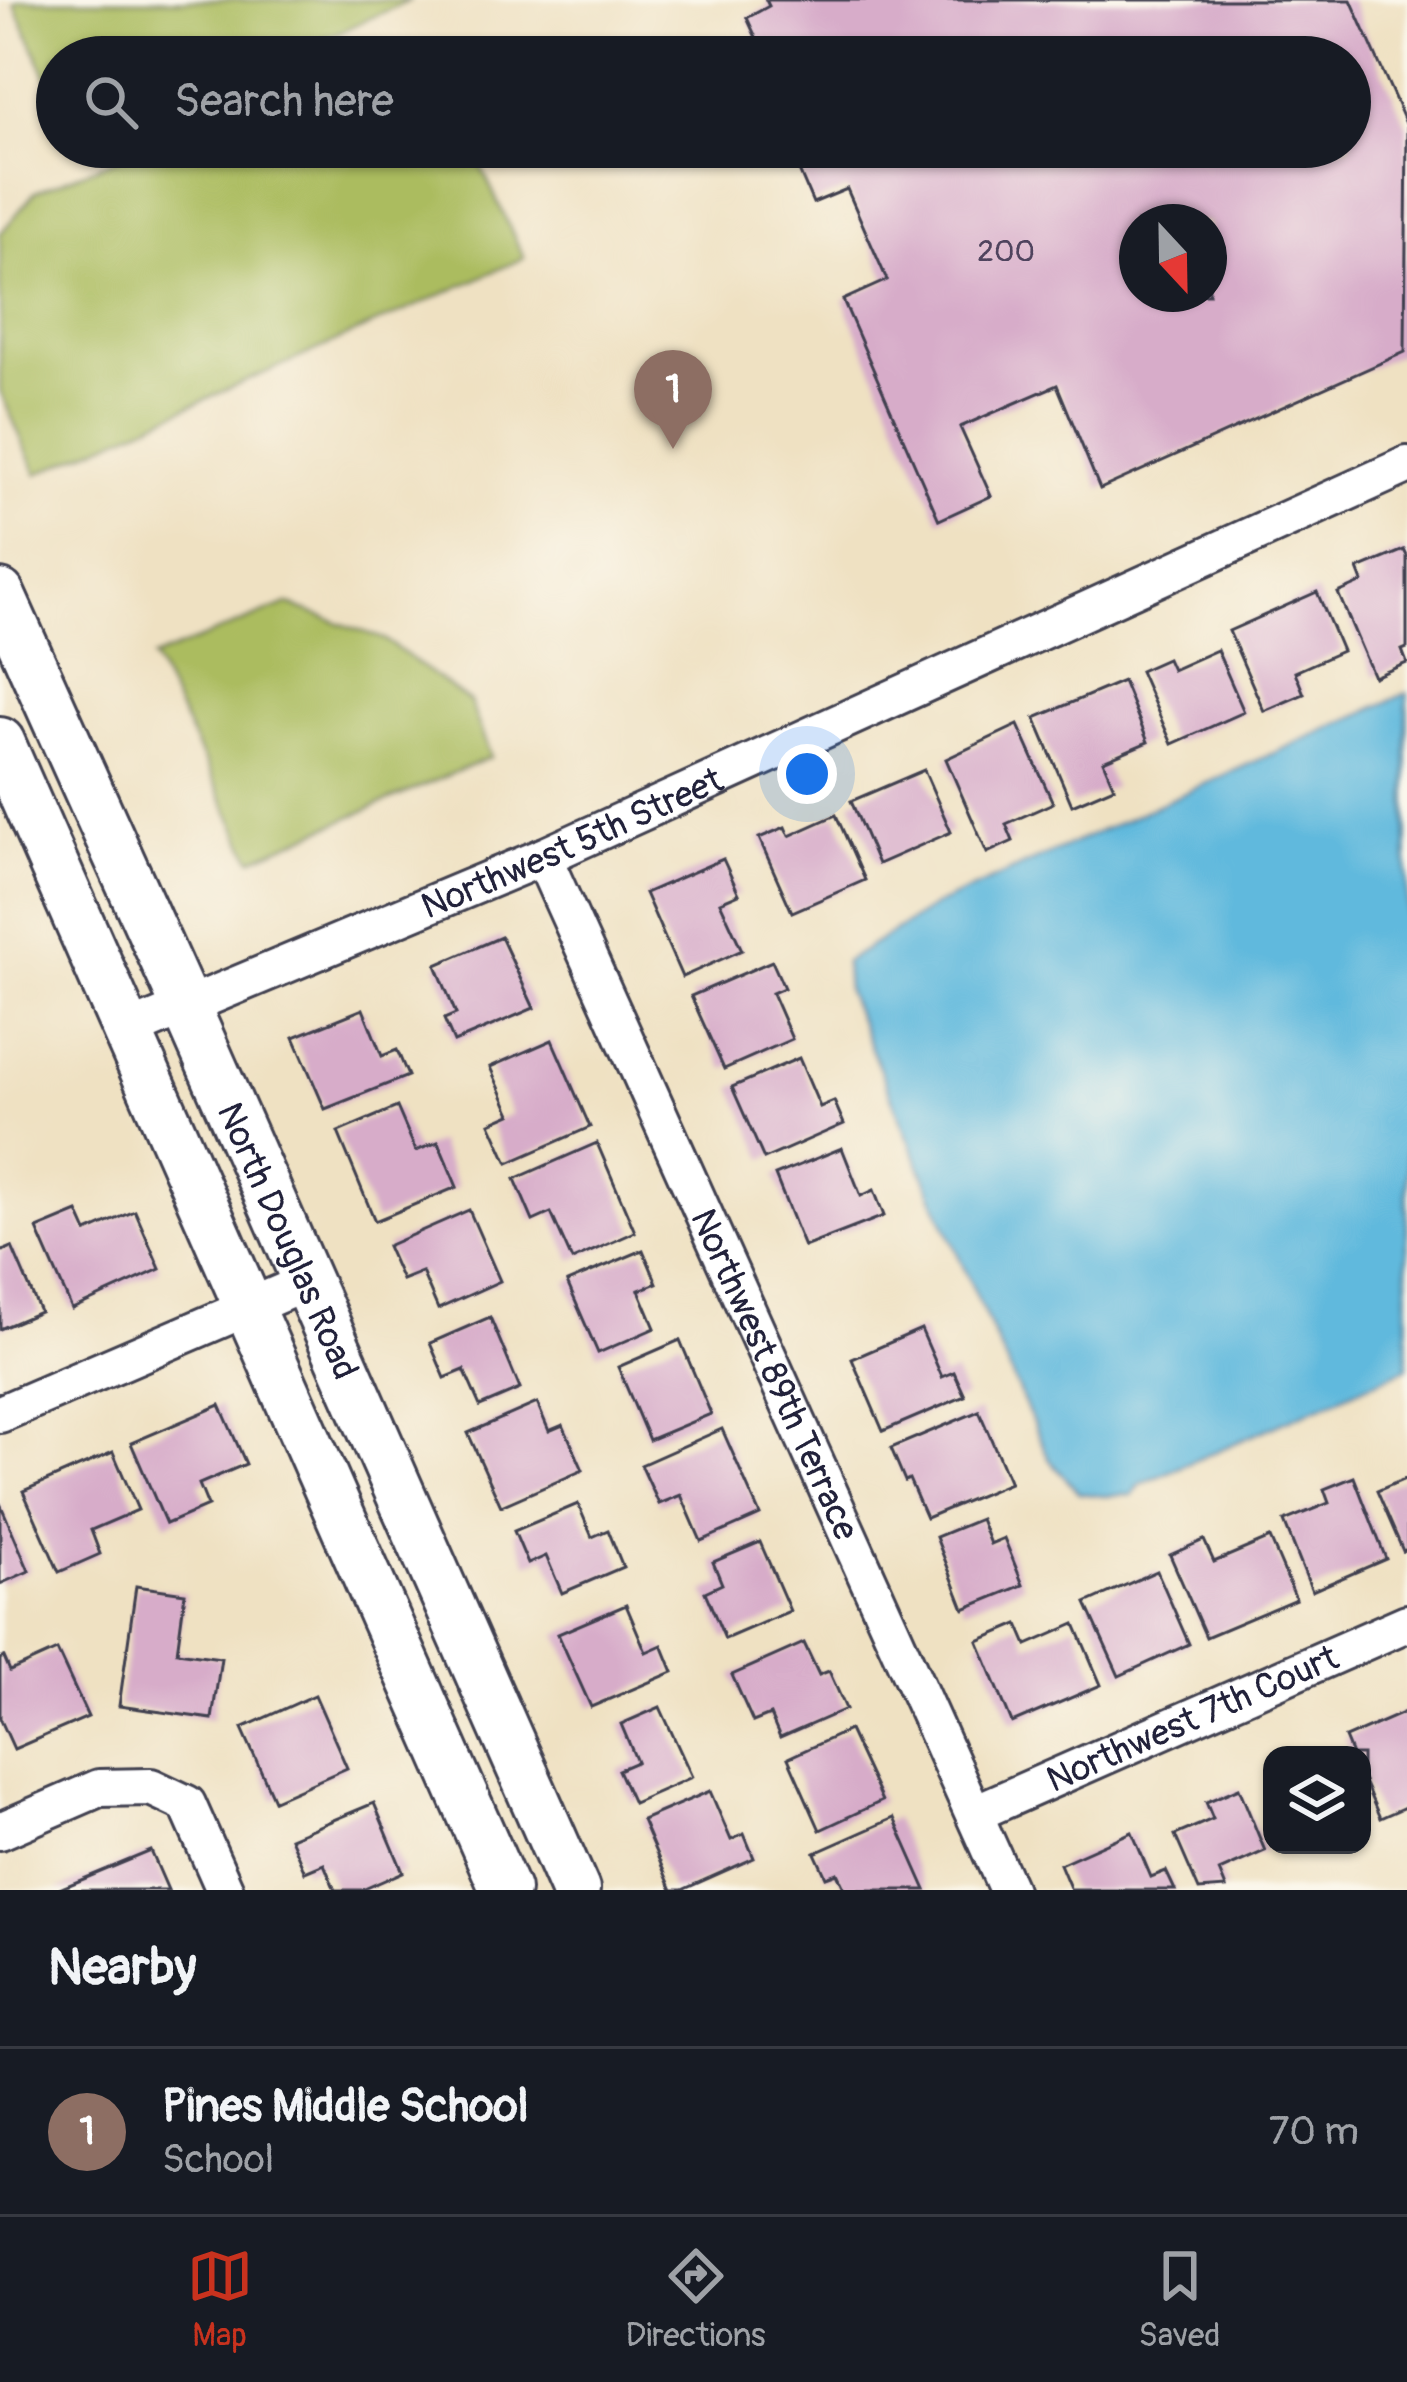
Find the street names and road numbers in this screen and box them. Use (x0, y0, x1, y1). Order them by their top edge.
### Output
street label: Northwest 5th Street (415, 757, 730, 929)
street label: North Douglas Road (207, 1096, 368, 1386)
street label: Northwest 89th Terrace (680, 1202, 869, 1548)
street label: Northwest 7th Court (1040, 1635, 1346, 1803)

